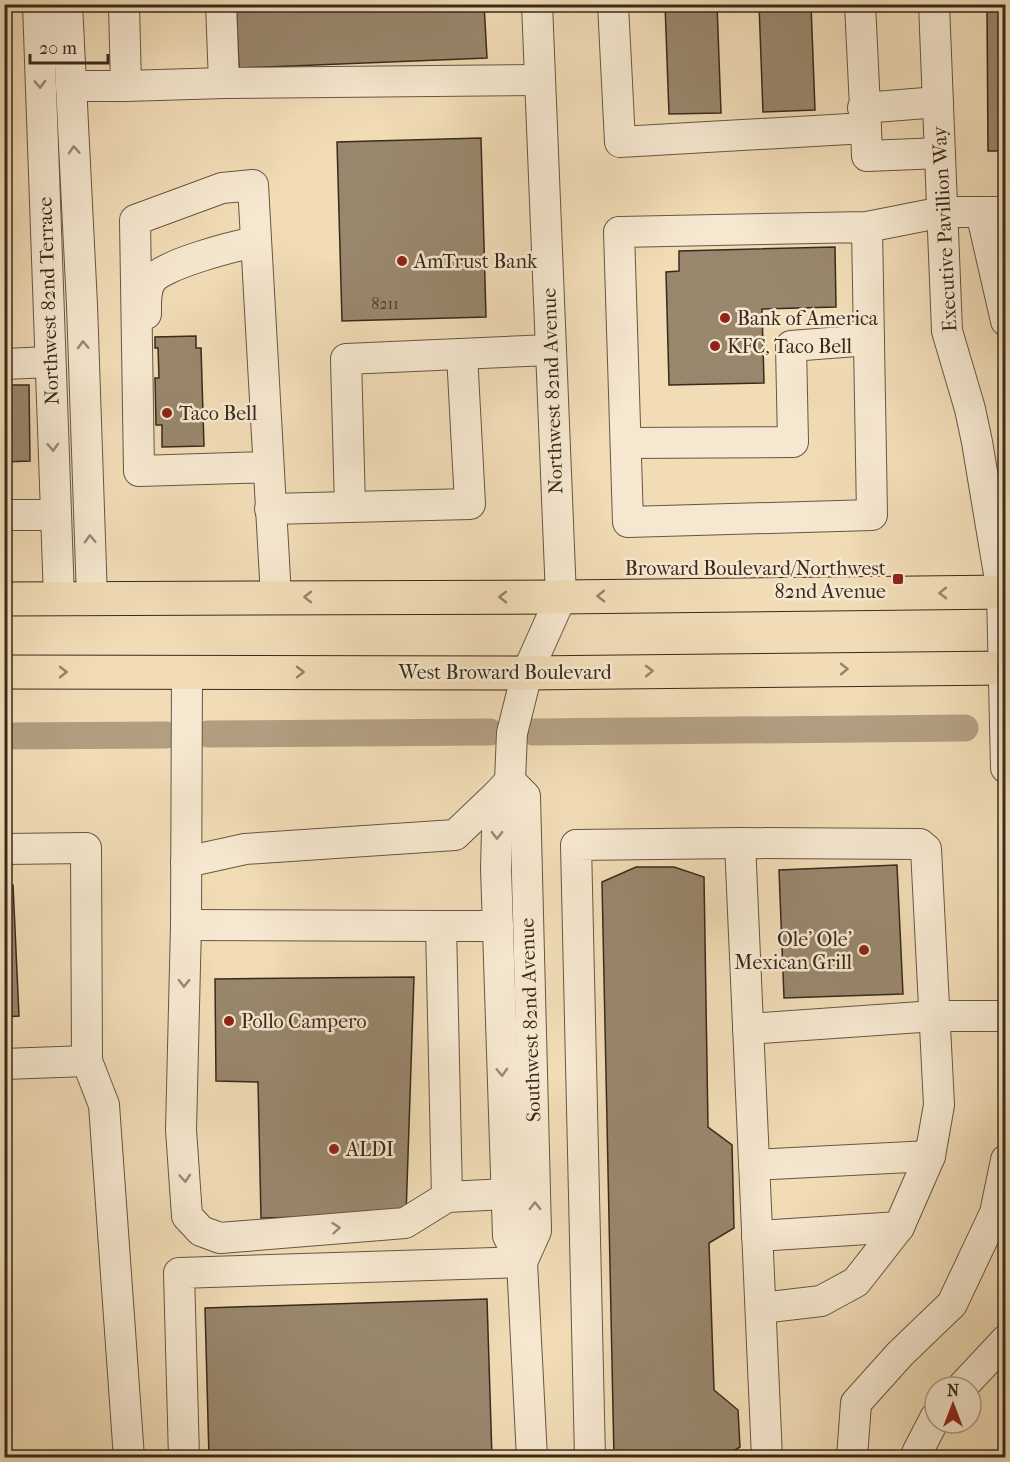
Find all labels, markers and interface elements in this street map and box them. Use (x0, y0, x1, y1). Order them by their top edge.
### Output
scale bar (30, 27, 108, 65)
text: 20 m (39, 38, 77, 59)
one-way arrow (34, 79, 47, 88)
street label: Executive Pavillion Way (928, 124, 961, 332)
one-way arrow (68, 145, 81, 154)
street label: Northwest 82nd Terrace (33, 196, 64, 405)
place label: AmTrust Bank (413, 250, 538, 273)
marker: AmTrust Bank (395, 254, 409, 268)
street label: Northwest 82nd Avenue (537, 287, 568, 494)
house number: 8211 (371, 294, 399, 313)
place label: Bank of America (737, 307, 879, 330)
marker: Bank of America (718, 311, 732, 325)
place label: KFC, Taco Bell (727, 335, 853, 358)
marker: KFC, Taco Bell (708, 339, 722, 353)
one-way arrow (77, 340, 89, 349)
place label: Taco Bell (179, 402, 258, 425)
marker: Taco Bell (160, 406, 174, 420)
one-way arrow (47, 442, 60, 451)
one-way arrow (84, 535, 96, 544)
place label: Broward Boulevard/Northwest 82nd Avenue (625, 557, 886, 603)
marker: Broward Boulevard/Northwest 82nd Avenue (891, 572, 905, 586)
one-way arrow (939, 587, 948, 599)
one-way arrow (597, 590, 606, 602)
one-way arrow (303, 591, 312, 603)
one-way arrow (498, 591, 507, 603)
street label: West Broward Boulevard (397, 661, 613, 684)
one-way arrow (839, 663, 848, 675)
one-way arrow (644, 665, 653, 678)
one-way arrow (58, 666, 67, 678)
one-way arrow (295, 666, 304, 678)
one-way arrow (491, 830, 503, 839)
street label: Southwest 82nd Avenue (515, 917, 546, 1122)
place label: Ole' Ole' Mexican Grill (734, 928, 852, 974)
marker: Ole' Ole' Mexican Grill (857, 943, 871, 957)
one-way arrow (178, 979, 191, 988)
place label: Pollo Campero (241, 1010, 367, 1033)
marker: Pollo Campero (222, 1014, 236, 1028)
one-way arrow (496, 1067, 508, 1076)
place label: ALDI (345, 1138, 394, 1161)
marker: ALDI (327, 1142, 341, 1156)
one-way arrow (178, 1174, 191, 1183)
one-way arrow (529, 1202, 541, 1211)
one-way arrow (332, 1222, 341, 1235)
north arrow (923, 1375, 983, 1435)
text: N (947, 1381, 960, 1400)

